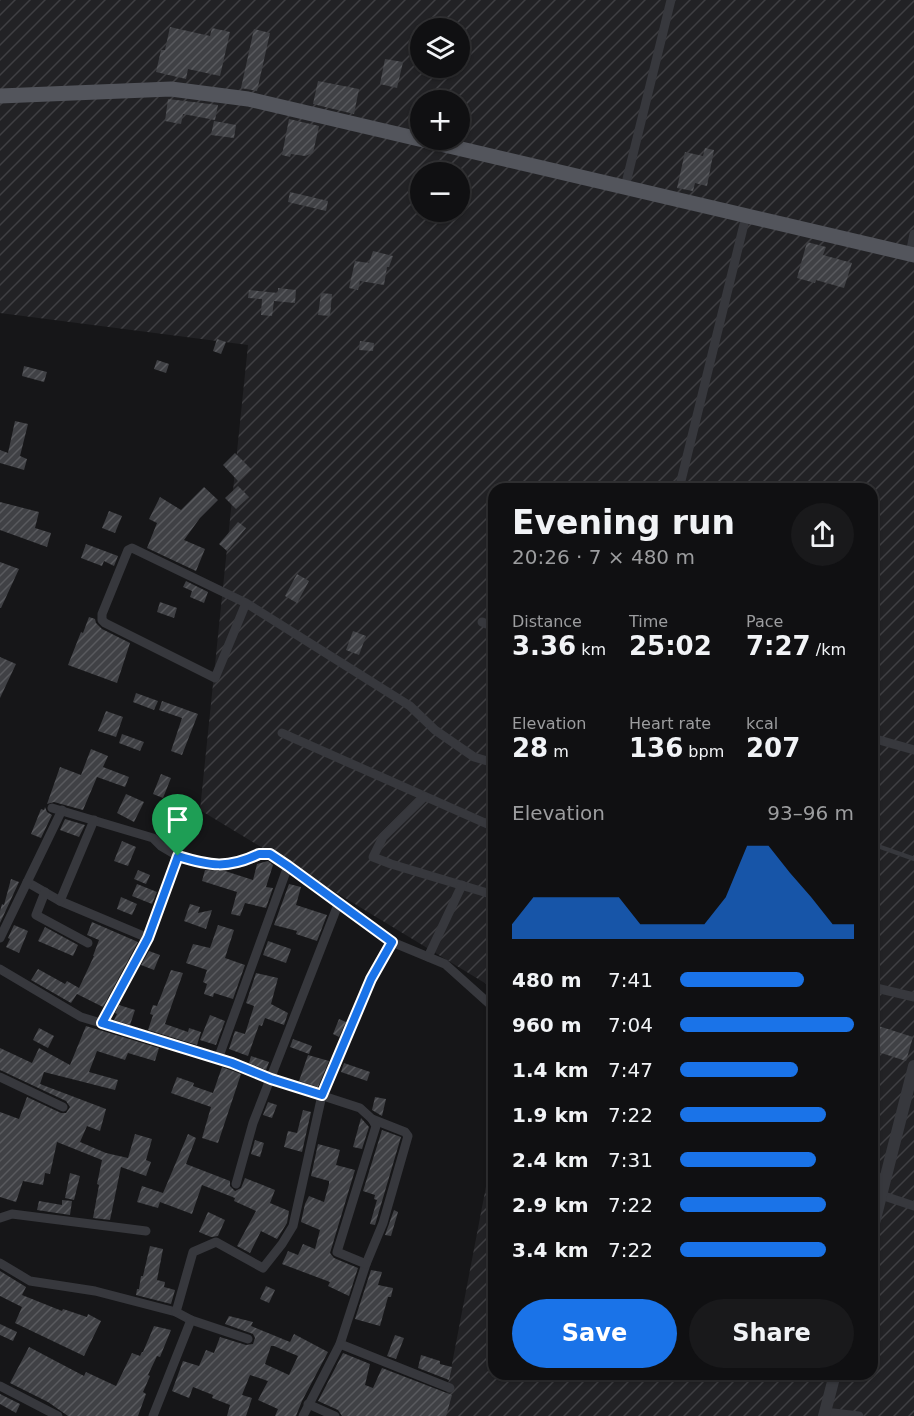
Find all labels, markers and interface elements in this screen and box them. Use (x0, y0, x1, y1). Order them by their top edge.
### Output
map controls (410, 18, 470, 222)
button: layers (410, 18, 470, 78)
button: + (410, 90, 470, 150)
button: − (410, 162, 470, 222)
text: Evening run (512, 503, 735, 542)
button: share (791, 503, 854, 566)
text: 20:26 · 7 × 480 m (512, 545, 695, 569)
text: Distance (512, 612, 582, 631)
text: Time (629, 612, 668, 631)
text: Pace (746, 612, 783, 631)
text: 3.36 (512, 631, 576, 661)
text: 25:02 (629, 631, 712, 661)
text: 7:27 (746, 631, 811, 661)
text: km (576, 640, 606, 659)
text: /km (811, 640, 846, 659)
text: Elevation (512, 714, 586, 733)
text: Heart rate (629, 714, 711, 733)
text: kcal (746, 714, 778, 733)
text: 28 (512, 733, 548, 763)
text: 136 (629, 733, 683, 763)
text: 207 (746, 733, 800, 763)
text: m (548, 742, 569, 761)
text: bpm (683, 742, 724, 761)
pin (152, 794, 203, 856)
text: Elevation (512, 801, 605, 825)
text: 93–96 m (767, 801, 854, 825)
icon: arrive (161, 803, 194, 836)
text: 480 m (512, 968, 582, 992)
text: 7:41 (608, 968, 653, 992)
text: 960 m (512, 1013, 582, 1037)
text: 7:04 (608, 1013, 653, 1037)
text: 1.4 km (512, 1058, 589, 1082)
text: 7:47 (608, 1058, 653, 1082)
text: 1.9 km (512, 1103, 589, 1127)
text: 7:22 (608, 1103, 653, 1127)
text: 2.4 km (512, 1148, 589, 1172)
text: 7:31 (608, 1148, 653, 1172)
text: 2.9 km (512, 1193, 589, 1217)
text: 7:22 (608, 1193, 653, 1217)
text: 3.4 km (512, 1238, 589, 1262)
text: 7:22 (608, 1238, 653, 1262)
button: Save (512, 1299, 677, 1368)
button: Share (689, 1299, 854, 1368)

